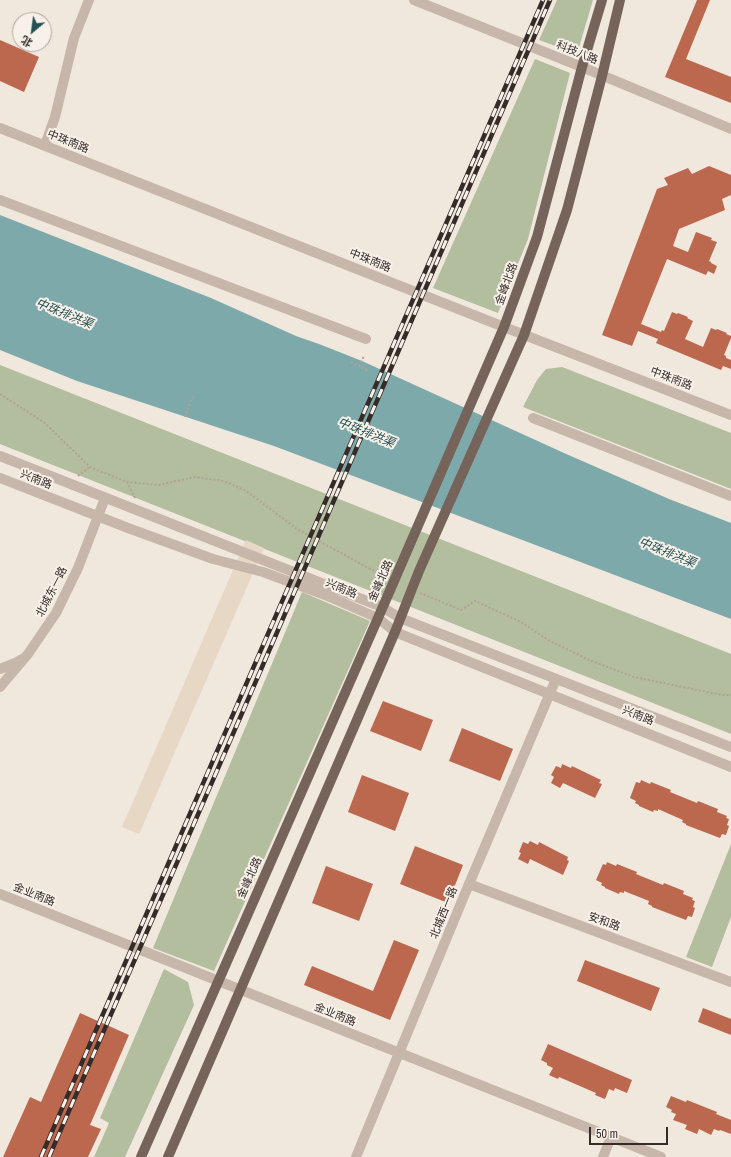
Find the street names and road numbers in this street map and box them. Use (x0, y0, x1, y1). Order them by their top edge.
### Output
street label: 科技八路 (554, 39, 600, 67)
street label: 中珠南路 (45, 128, 91, 156)
street label: 中珠南路 (347, 247, 393, 275)
street label: 金峰北路 (493, 261, 521, 307)
street label: 中珠南路 (648, 365, 694, 393)
street label: 兴南路 (18, 468, 54, 492)
street label: 金峰北路 (366, 558, 396, 604)
street label: 北城东一路 (34, 565, 70, 619)
street label: 兴南路 (323, 576, 359, 602)
street label: 兴南路 (620, 704, 656, 728)
street label: 金峰北路 (235, 855, 265, 901)
street label: 金业南路 (11, 881, 57, 909)
street label: 北城西一路 (428, 885, 460, 941)
street label: 安和路 (586, 910, 622, 934)
street label: 金业南路 (312, 1001, 358, 1029)

